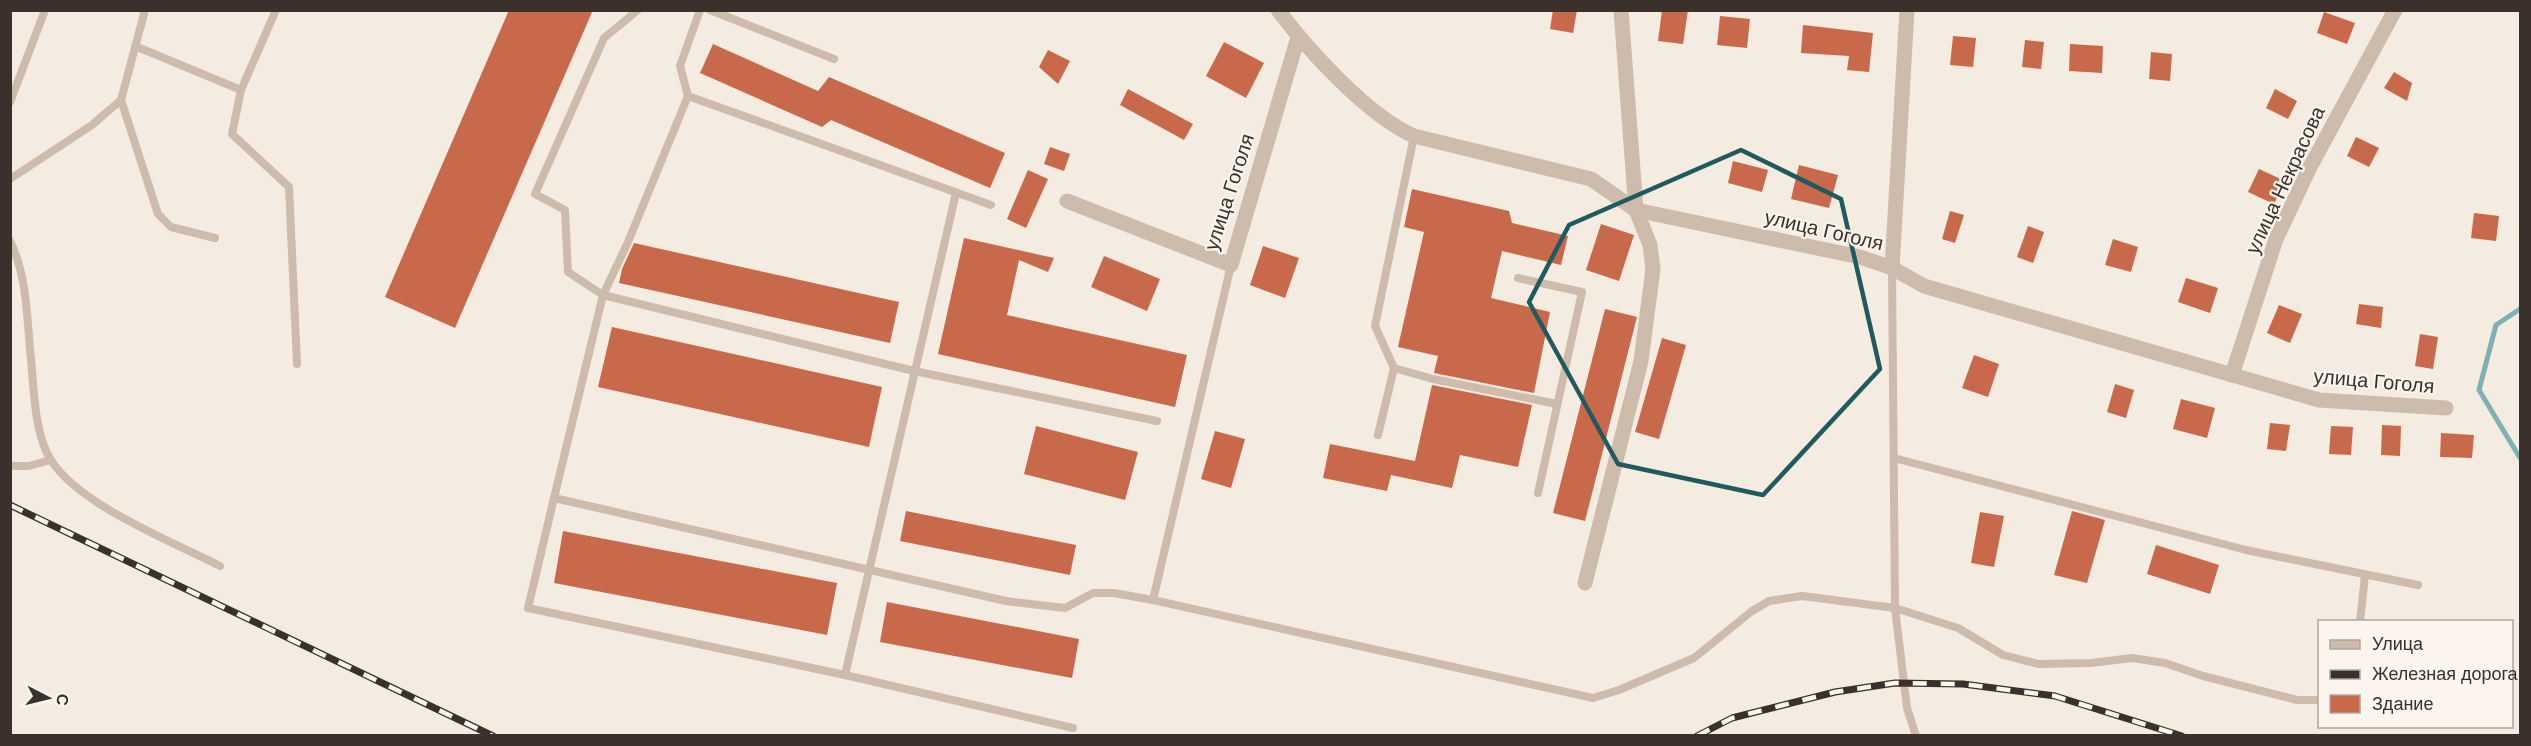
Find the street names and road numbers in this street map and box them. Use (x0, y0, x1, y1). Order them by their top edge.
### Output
street label: улица Некрасова (2241, 102, 2329, 257)
street label: улица Гоголя (1200, 131, 1258, 253)
street label: улица Гоголя (1762, 206, 1886, 254)
street label: улица Гоголя (2313, 365, 2435, 397)

